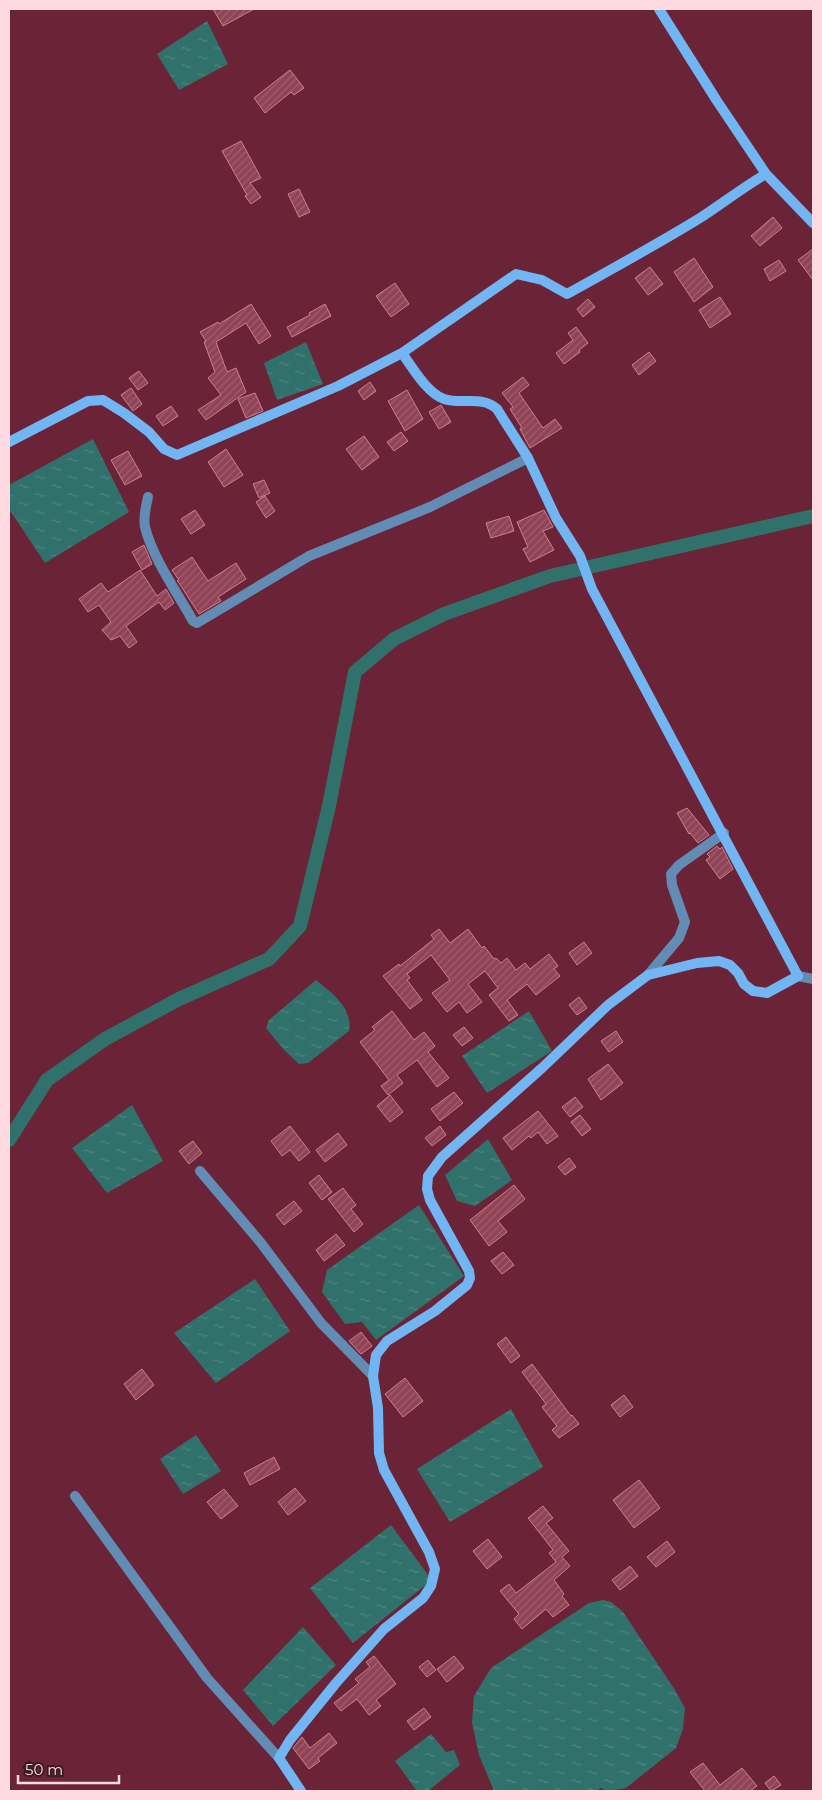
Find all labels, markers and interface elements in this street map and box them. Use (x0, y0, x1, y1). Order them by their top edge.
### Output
scale bar (18, 1752, 119, 1784)
text: 50 m (25, 1760, 63, 1779)

